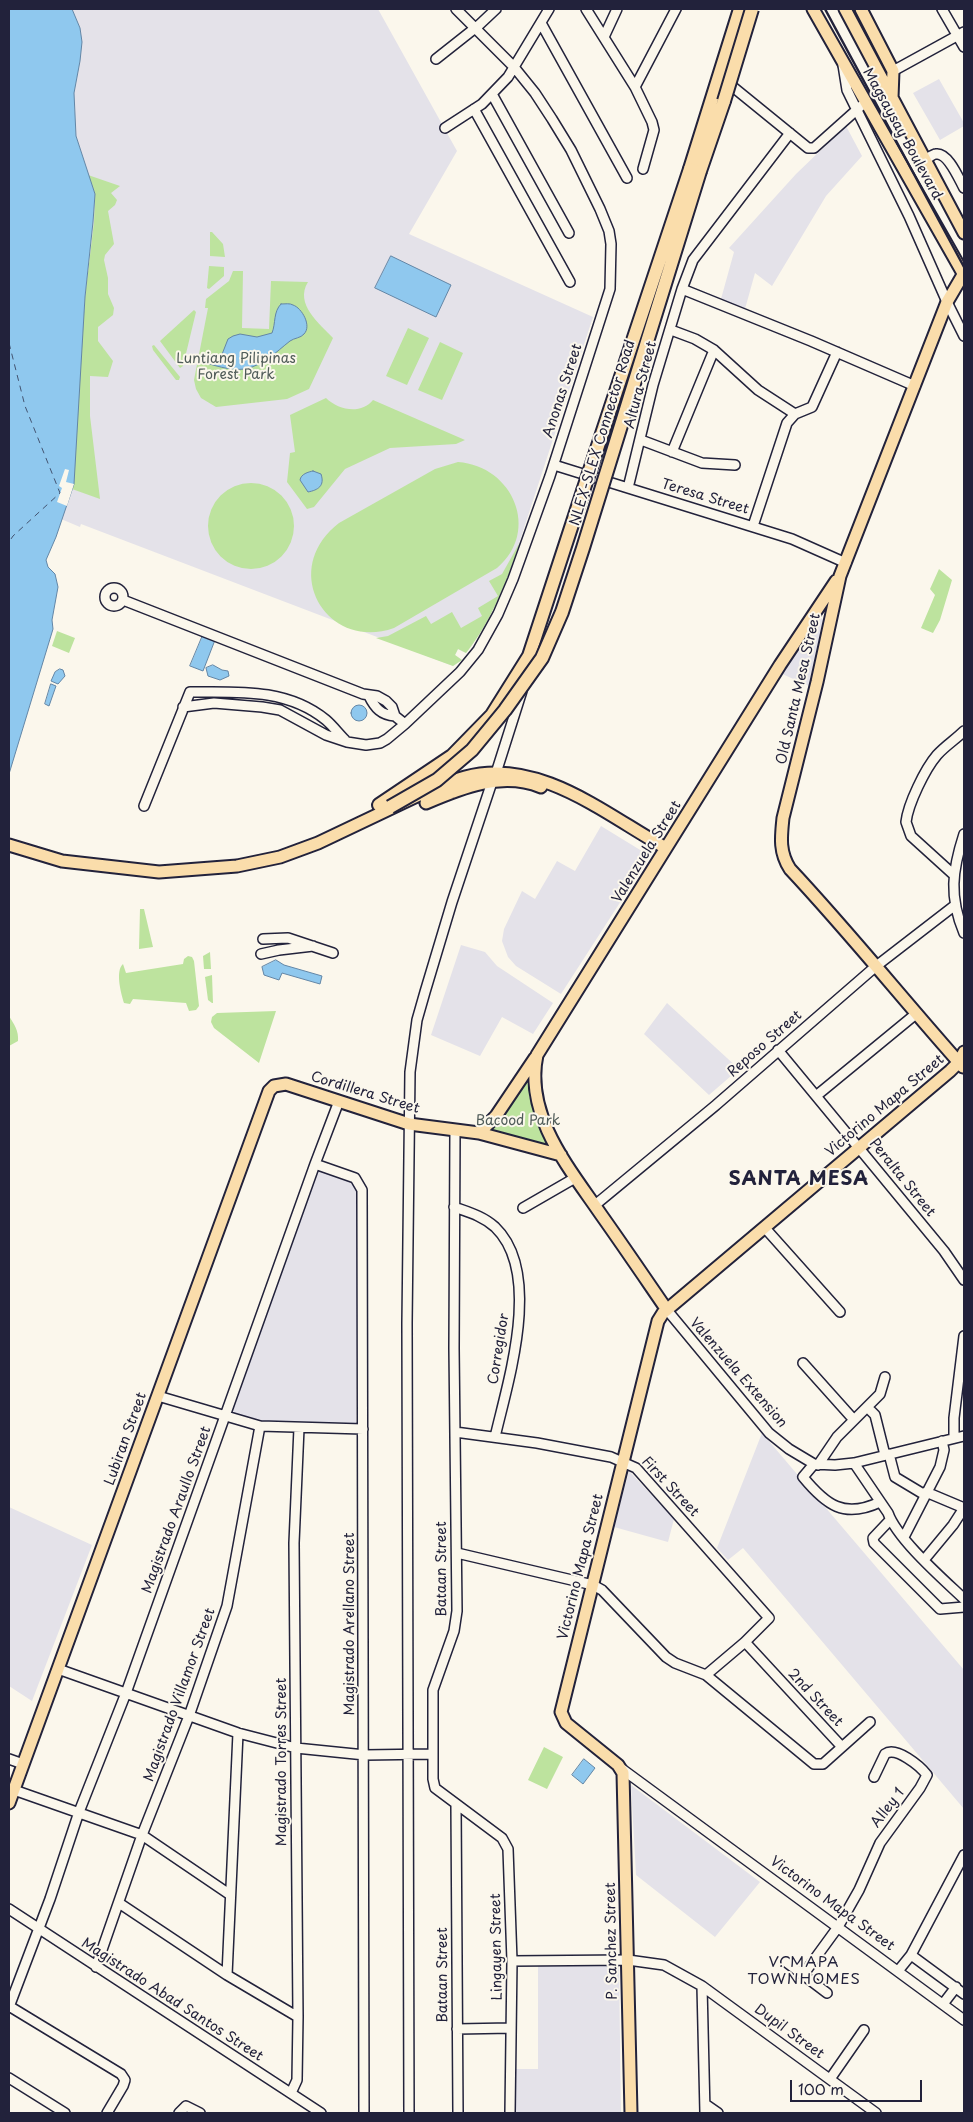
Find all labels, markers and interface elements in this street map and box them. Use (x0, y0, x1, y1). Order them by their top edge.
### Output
street label: Magsaysay Boulevard (859, 65, 945, 203)
street label: NLEX-SLEX Connector Road (567, 338, 639, 528)
street label: Altura Street (621, 340, 661, 430)
street label: Anonas Street (540, 342, 586, 440)
park label: Luntiang Pilipinas Forest Park (176, 351, 296, 384)
street label: Teresa Street (659, 476, 751, 518)
street label: Old Santa Mesa Street (773, 612, 825, 766)
street label: Valenzuela Street (609, 798, 685, 906)
street label: Reposo Street (724, 1007, 806, 1081)
street label: Victorino Mapa Street (822, 1051, 948, 1161)
street label: Cordillera Street (309, 1068, 421, 1118)
park label: Bacood Park (476, 1113, 560, 1129)
street label: Peralta Street (865, 1136, 939, 1220)
district label: SANTA MESA (727, 1169, 871, 1191)
street label: Corregidor (485, 1312, 513, 1386)
street label: Valenzuela Extension (686, 1315, 790, 1431)
street label: Lubiran Street (101, 1390, 151, 1488)
street label: Magistrado Araullo Street (139, 1424, 215, 1596)
street label: First Street (638, 1453, 702, 1521)
street label: Victorino Mapa Street (555, 1492, 607, 1642)
street label: Bataan Street (434, 1521, 450, 1617)
street label: Magistrado Arellano Street (342, 1533, 358, 1715)
street label: Magistrado Villamor Street (141, 1606, 219, 1784)
street label: 2nd Street (784, 1666, 846, 1730)
street label: Magistrado Torres Street (274, 1678, 290, 1846)
street label: Alley 1 (868, 1785, 908, 1831)
street label: Victorino Mapa Street (767, 1853, 897, 1955)
street label: P. Sanchez Street (603, 1882, 621, 2000)
street label: Lingayen Street (488, 1893, 506, 2001)
street label: Bataan Street (435, 1927, 451, 2023)
street label: Magistrado Abad Santos Street (78, 1935, 266, 2065)
district label: V. MAPA TOWNHOMES (746, 1954, 862, 1989)
street label: Dupil Street (751, 2001, 827, 2063)
scale bar (793, 2070, 926, 2102)
text: 100 m (798, 2077, 844, 2100)

